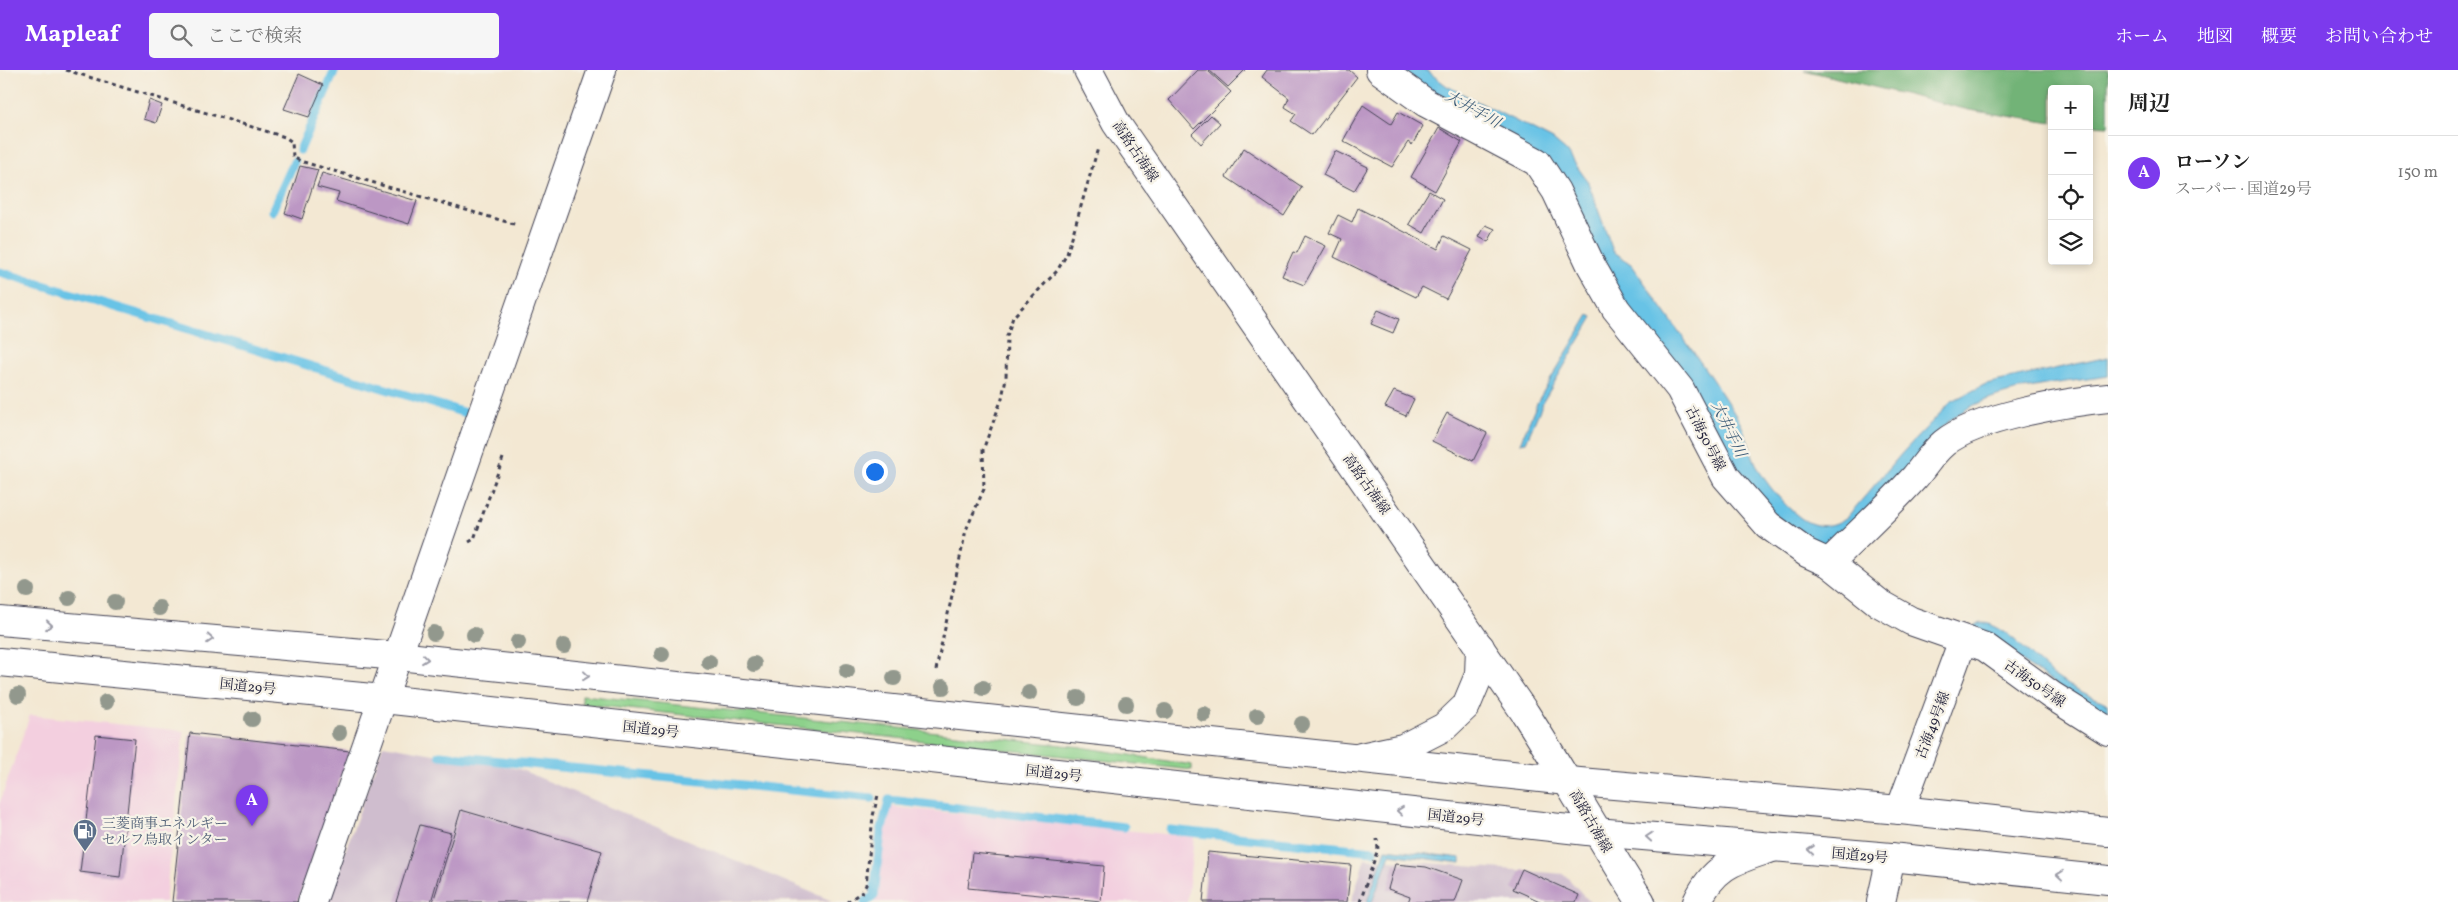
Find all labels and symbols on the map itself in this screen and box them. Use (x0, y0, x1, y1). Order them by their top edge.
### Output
water label: 大井手川 (1441, 87, 1505, 135)
street label: 高路古海線 (1107, 118, 1162, 186)
water label: 大井手川 (1705, 398, 1751, 463)
street label: 古海50号線 (1680, 403, 1729, 475)
street label: 高路古海線 (1338, 451, 1394, 519)
your location (862, 459, 888, 485)
one-way arrow (45, 619, 53, 630)
one-way arrow (207, 634, 215, 645)
one-way arrow (421, 653, 429, 664)
street label: 古海50号線 (2000, 656, 2069, 712)
one-way arrow (582, 670, 590, 681)
street label: 国道29号 (219, 675, 277, 700)
street label: 古海49号線 (1912, 689, 1955, 762)
street label: 国道29号 (622, 718, 680, 743)
street label: 国道29号 (1025, 762, 1083, 787)
pin: A (236, 785, 268, 826)
street label: 高路古海線 (1564, 787, 1615, 857)
one-way arrow (1396, 806, 1404, 817)
street label: 国道29号 (1427, 806, 1485, 831)
place label: 三菱商事エネルギー セルフ鳥取インター (102, 815, 228, 850)
fuel station icon: 三菱商事エネルギー セルフ鳥取インター (72, 818, 98, 852)
one-way arrow (1644, 832, 1652, 843)
one-way arrow (1806, 845, 1814, 856)
street label: 国道29号 (1831, 845, 1889, 868)
one-way arrow (2055, 870, 2063, 881)

